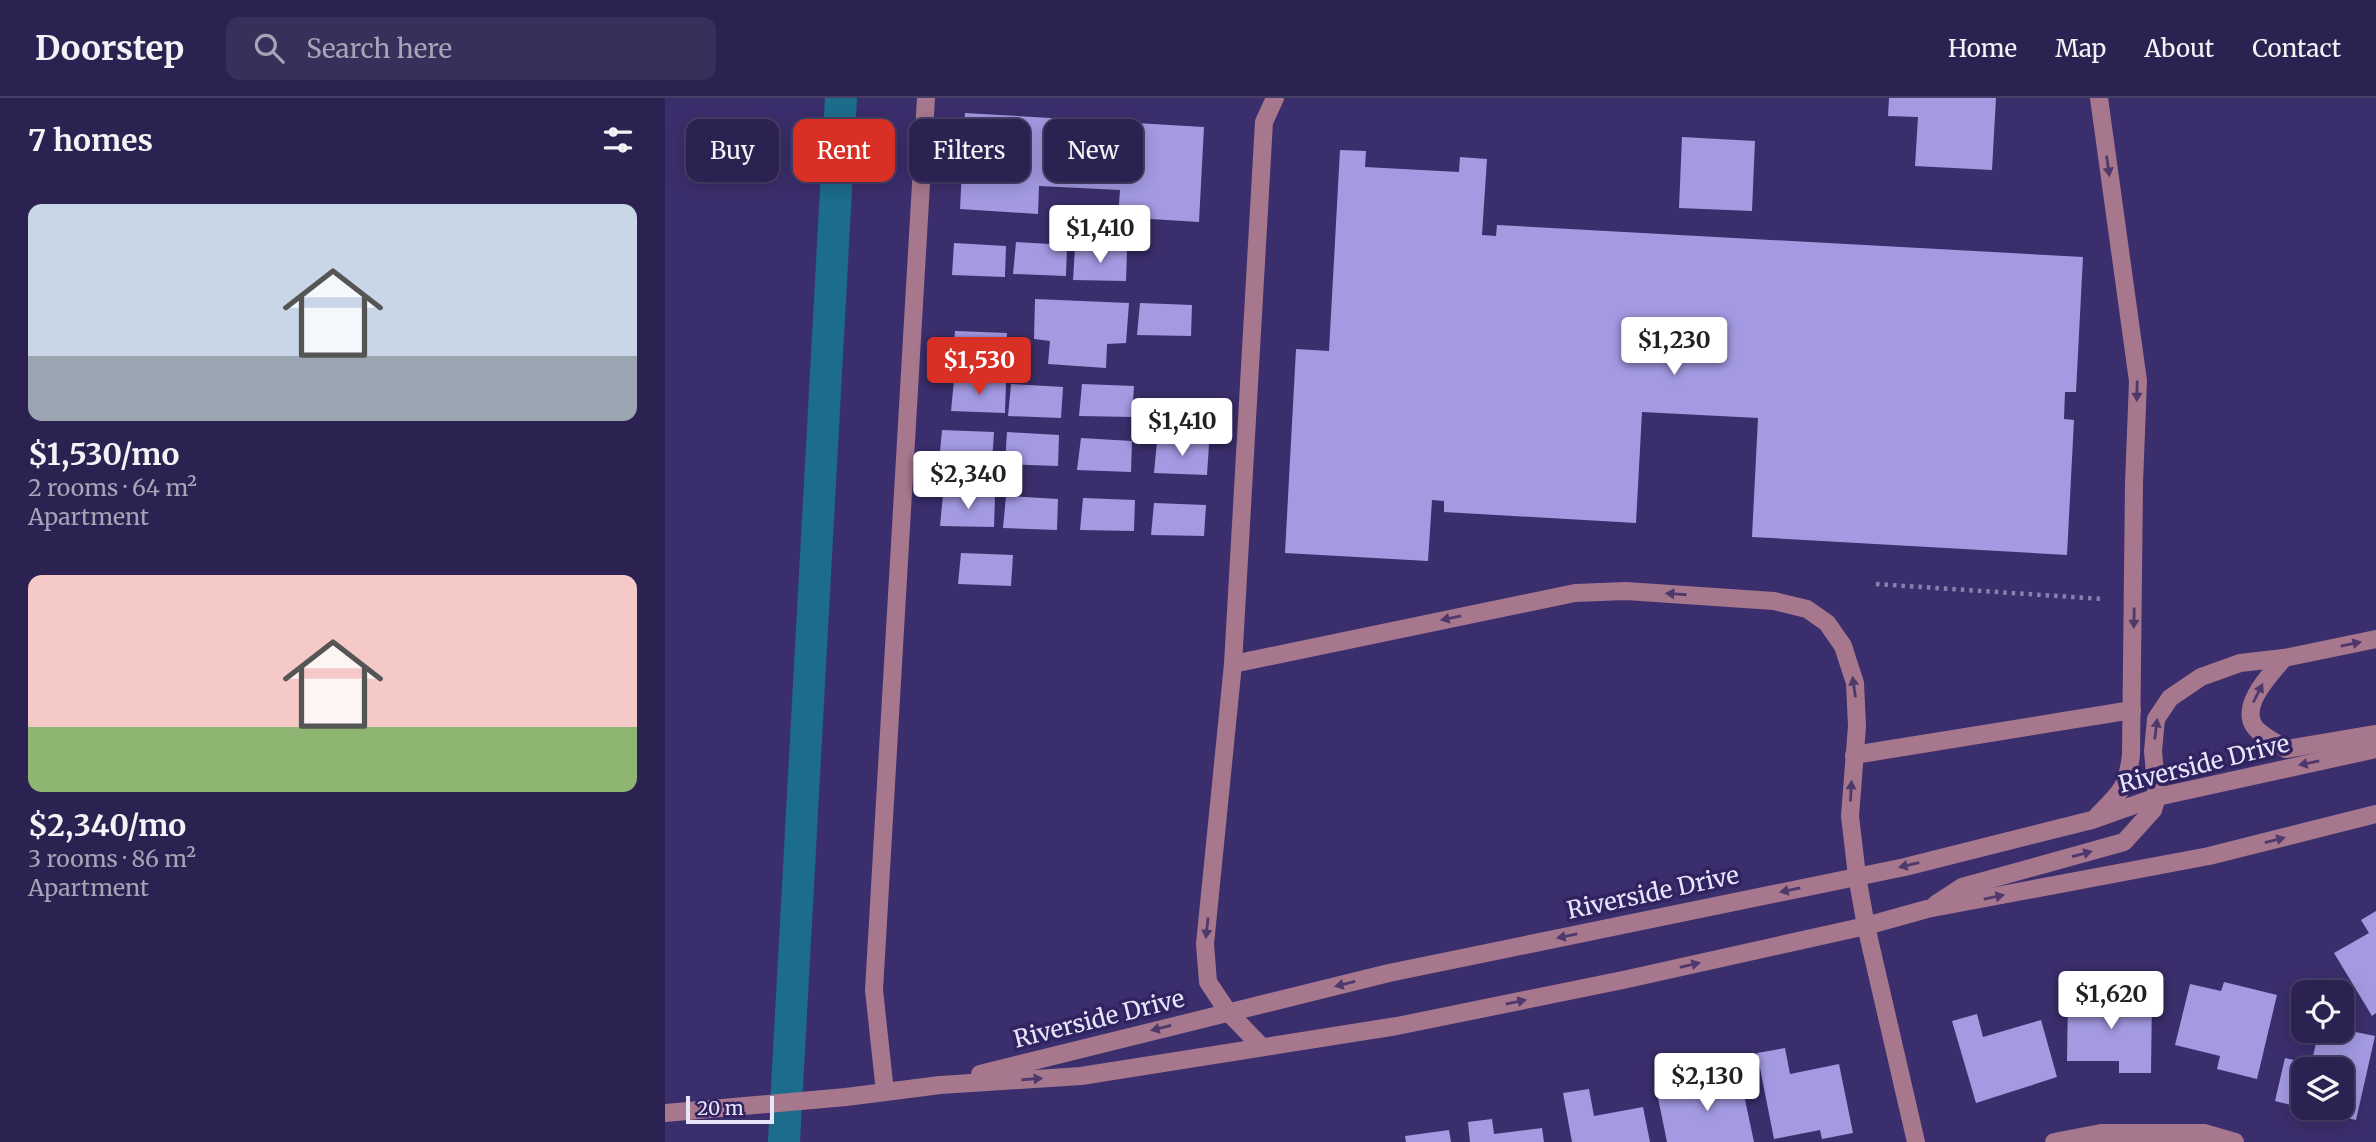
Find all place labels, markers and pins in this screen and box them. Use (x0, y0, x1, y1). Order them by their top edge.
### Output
pin: $1,410 (1043, 206, 1157, 265)
pin: $1,230 (1617, 317, 1731, 377)
pin: $1,530 (922, 338, 1036, 397)
pin: $1,410 (1125, 398, 1239, 458)
pin: $2,340 (911, 452, 1025, 511)
pin: $1,620 (2054, 972, 2168, 1031)
pin: $2,130 (1650, 1054, 1764, 1113)

